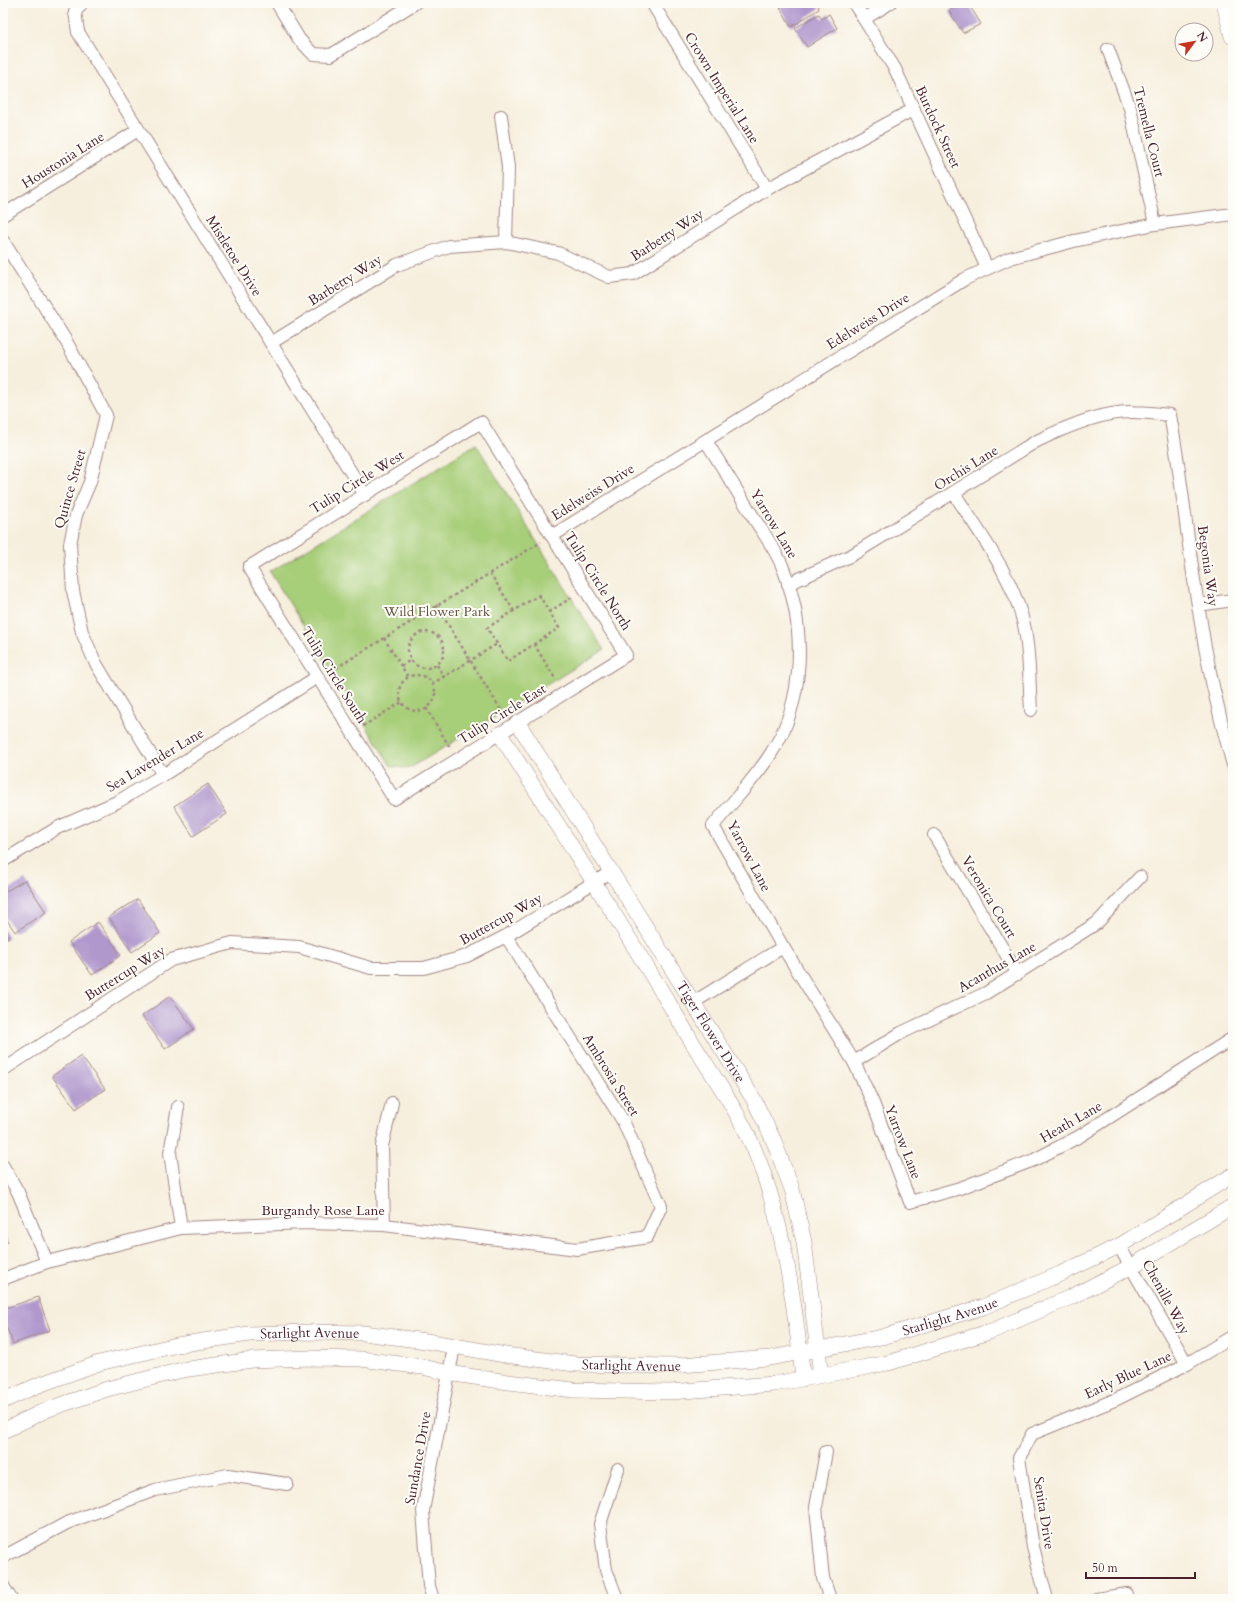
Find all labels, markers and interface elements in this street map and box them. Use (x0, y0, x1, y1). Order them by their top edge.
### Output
north arrow (1174, 22, 1214, 62)
street label: Crown Imperial Lane (680, 29, 764, 147)
text: N (1193, 29, 1211, 45)
street label: Burdock Street (911, 83, 966, 172)
street label: Tremella Court (1129, 85, 1170, 180)
street label: Houstonia Lane (18, 127, 108, 193)
street label: Barbetty Way (627, 204, 708, 266)
street label: Mistletoe Drive (202, 212, 266, 300)
street label: Barbetty Way (305, 250, 386, 310)
street label: Edelweiss Drive (823, 288, 913, 354)
street label: Orchis Lane (930, 441, 1002, 495)
street label: Tulip Circle West (306, 445, 408, 519)
street label: Quince Street (50, 446, 91, 531)
street label: Edelweiss Drive (548, 459, 638, 525)
street label: Yarrow Lane (746, 486, 802, 562)
street label: Begonia Way (1193, 524, 1223, 608)
street label: Tulip Circle North (560, 528, 636, 634)
park label: Wild Flower Park (383, 602, 491, 621)
street label: Tulip Circle South (297, 623, 372, 727)
street label: Tulip Circle East (454, 679, 550, 749)
street label: Sea Lavender Lane (103, 723, 207, 797)
street label: Yarrow Lane (722, 817, 776, 895)
street label: Veronica Court (957, 852, 1021, 942)
street label: Buttercup Way (456, 888, 546, 950)
street label: Acanthus Lane (954, 937, 1040, 997)
street label: Buttercup Way (81, 940, 169, 1005)
street label: Tiger Flower Drive (672, 977, 750, 1086)
street label: Ambrosia Street (578, 1030, 644, 1120)
street label: Heath Lane (1036, 1097, 1106, 1147)
street label: Yarrow Lane (880, 1102, 926, 1182)
street label: Burgandy Rose Lane (261, 1201, 385, 1220)
street label: Chenille Way (1138, 1256, 1195, 1338)
street label: Starlight Avenue (900, 1292, 1001, 1340)
street label: Starlight Avenue (260, 1322, 360, 1343)
street label: Early Blue Lane (1081, 1346, 1175, 1404)
street label: Starlight Avenue (582, 1355, 682, 1376)
street label: Sundance Drive (400, 1410, 436, 1506)
street label: Senita Drive (1029, 1475, 1059, 1551)
scale bar (1086, 1554, 1195, 1580)
text: 50 m (1092, 1560, 1119, 1576)

